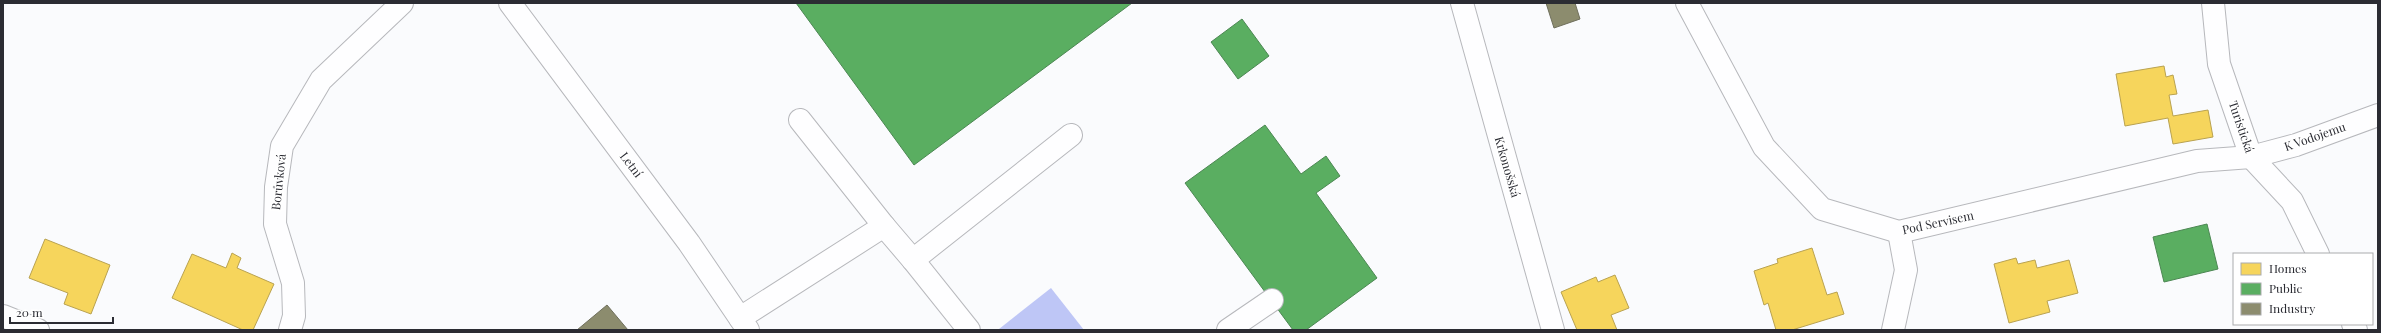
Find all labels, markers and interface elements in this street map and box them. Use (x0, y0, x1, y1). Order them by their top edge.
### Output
street label: Turistická (2226, 99, 2258, 155)
street label: K Vodojemu (2282, 118, 2348, 154)
street label: Krkonošská (1492, 134, 1524, 199)
street label: Letní (617, 148, 647, 181)
street label: Borůvková (267, 153, 289, 211)
street label: Pod Servisem (1901, 207, 1975, 237)
legend (2233, 253, 2373, 325)
text: Homes (2269, 260, 2307, 276)
text: Public (2269, 280, 2303, 296)
scale bar (10, 299, 113, 325)
text: Industry (2269, 300, 2315, 316)
text: 20 m (16, 304, 43, 320)

